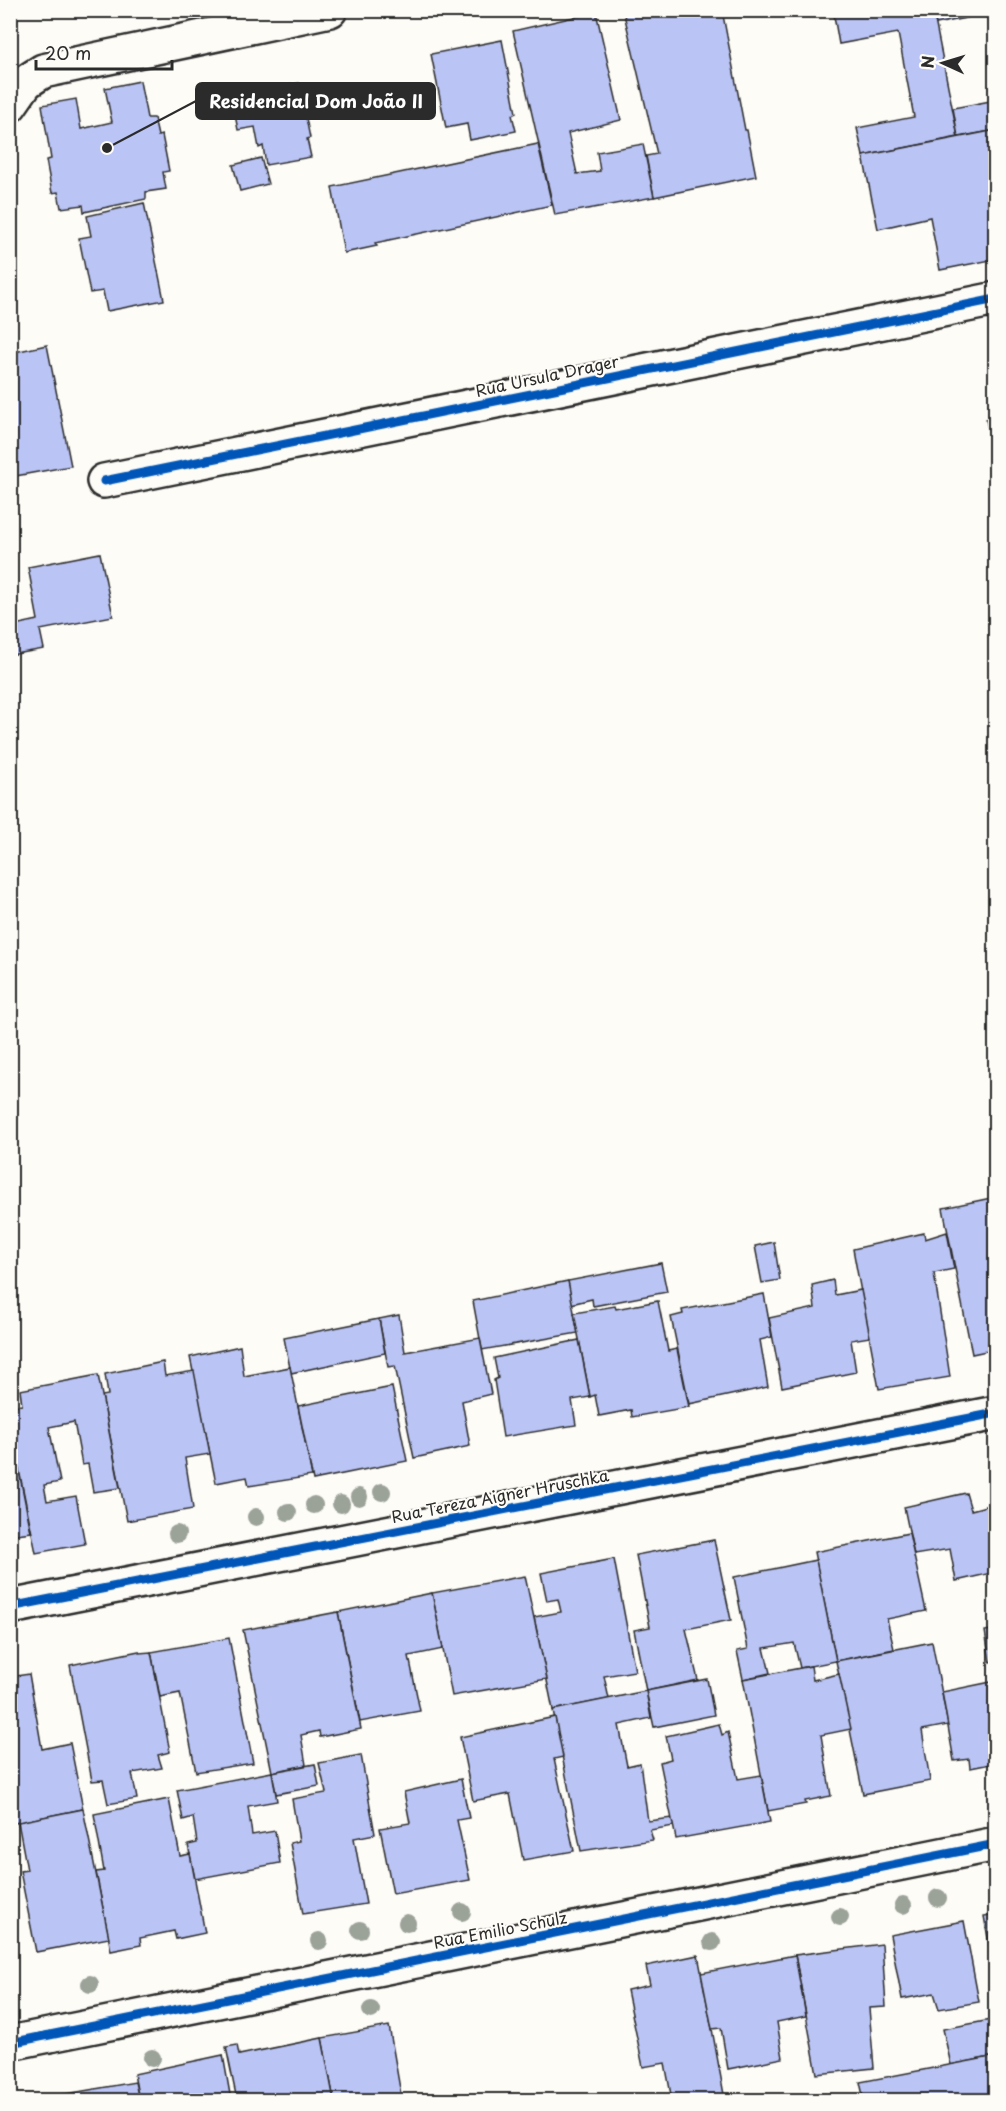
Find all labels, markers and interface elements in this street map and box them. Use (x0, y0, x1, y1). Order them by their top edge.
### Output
scale bar (36, 33, 172, 71)
north arrow (913, 33, 973, 93)
text: 20 m (45, 39, 91, 66)
text: N (915, 55, 939, 69)
callout: Residencial Dom João II (196, 83, 435, 119)
text: Residencial Dom João II (209, 87, 423, 114)
street label: Rua Ursula Drager (473, 348, 621, 402)
street label: Rua Tereza Aigner Hruschka (389, 1462, 611, 1528)
street label: Rua Emilio Schulz (431, 1904, 569, 1954)

